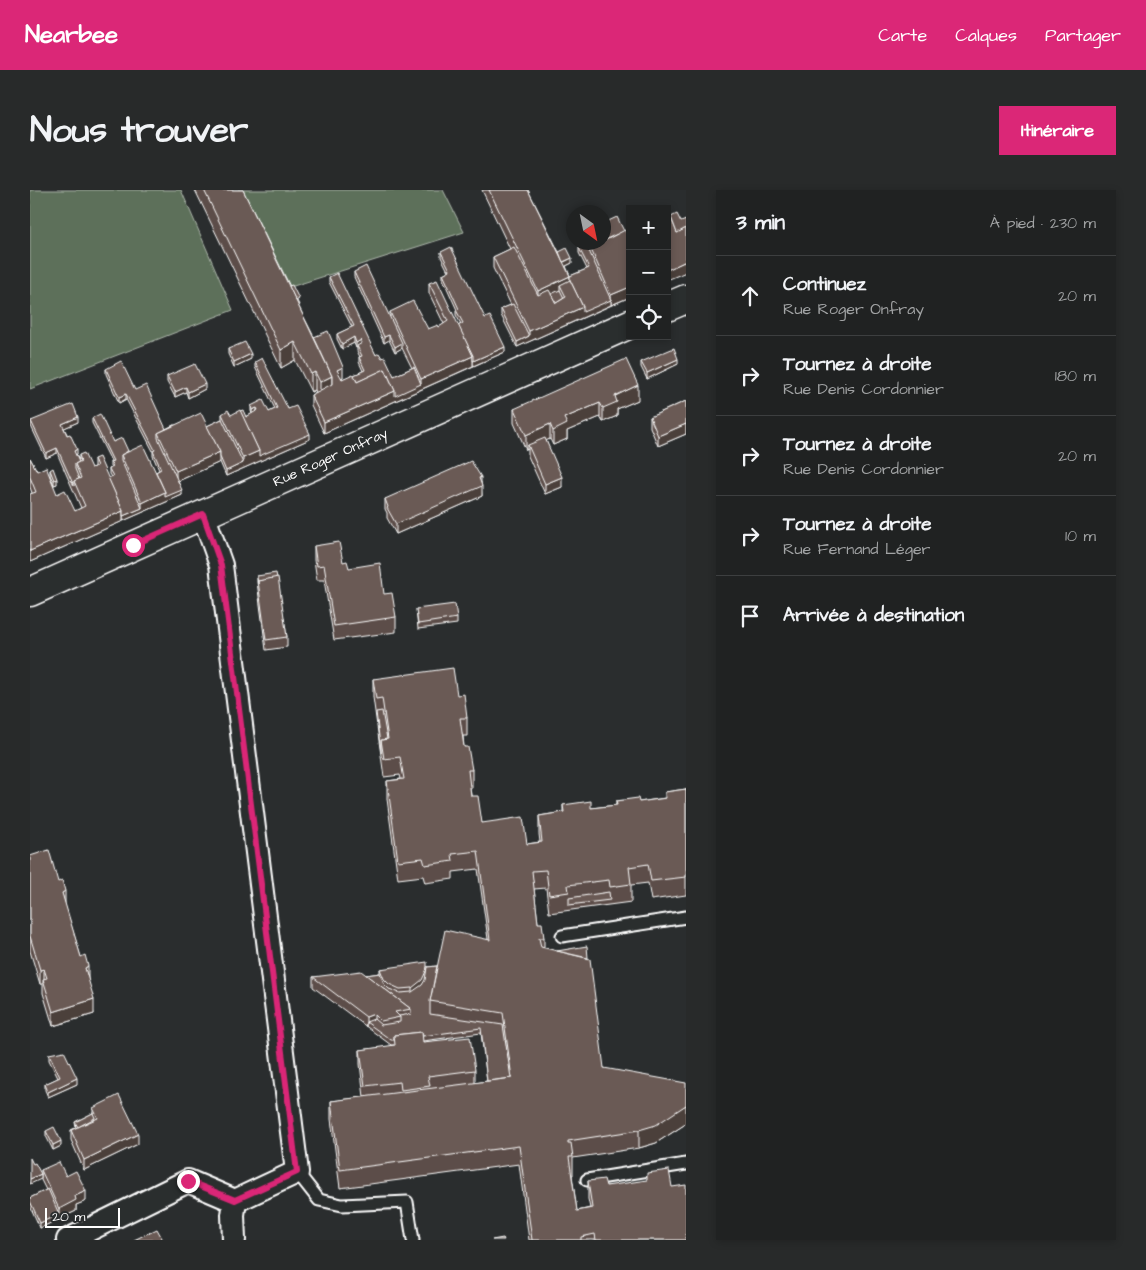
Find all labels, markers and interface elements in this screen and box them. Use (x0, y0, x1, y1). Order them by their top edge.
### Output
text: Nearbee (25, 18, 118, 52)
text: Carte (878, 23, 927, 48)
text: Calques (955, 23, 1017, 48)
text: Partager (1045, 23, 1121, 48)
text: Nous trouver (30, 106, 248, 155)
button: Itinéraire (999, 106, 1116, 155)
north arrow (566, 205, 611, 250)
map controls (626, 205, 671, 340)
button: + (626, 205, 671, 250)
text: 3 min (736, 208, 785, 237)
text: À pied · 230 m (990, 212, 1096, 234)
button: − (626, 250, 671, 295)
text: Continuez (783, 271, 866, 298)
icon: ahead (736, 282, 764, 310)
text: 20 m (1058, 285, 1096, 307)
button: locate (626, 295, 671, 340)
text: Rue Roger Onfray (783, 298, 924, 320)
text: Tournez à droite (783, 351, 931, 378)
icon: right (736, 362, 764, 390)
text: 180 m (1055, 365, 1096, 387)
text: Rue Denis Cordonnier (783, 378, 944, 400)
street label: Rue Roger Onfray (270, 423, 391, 492)
text: Tournez à droite (783, 431, 931, 458)
icon: right (736, 442, 764, 470)
text: 20 m (1058, 445, 1096, 467)
text: Rue Denis Cordonnier (783, 458, 944, 480)
text: Tournez à droite (783, 511, 931, 538)
icon: right (736, 522, 764, 550)
text: 10 m (1065, 525, 1096, 547)
route start (122, 534, 145, 557)
text: Rue Fernand Léger (783, 538, 930, 560)
icon: arrive (736, 602, 764, 630)
text: Arrivée à destination (783, 602, 964, 629)
route end (177, 1170, 200, 1193)
scale bar (45, 1205, 120, 1228)
text: 20 m (52, 1207, 85, 1227)

